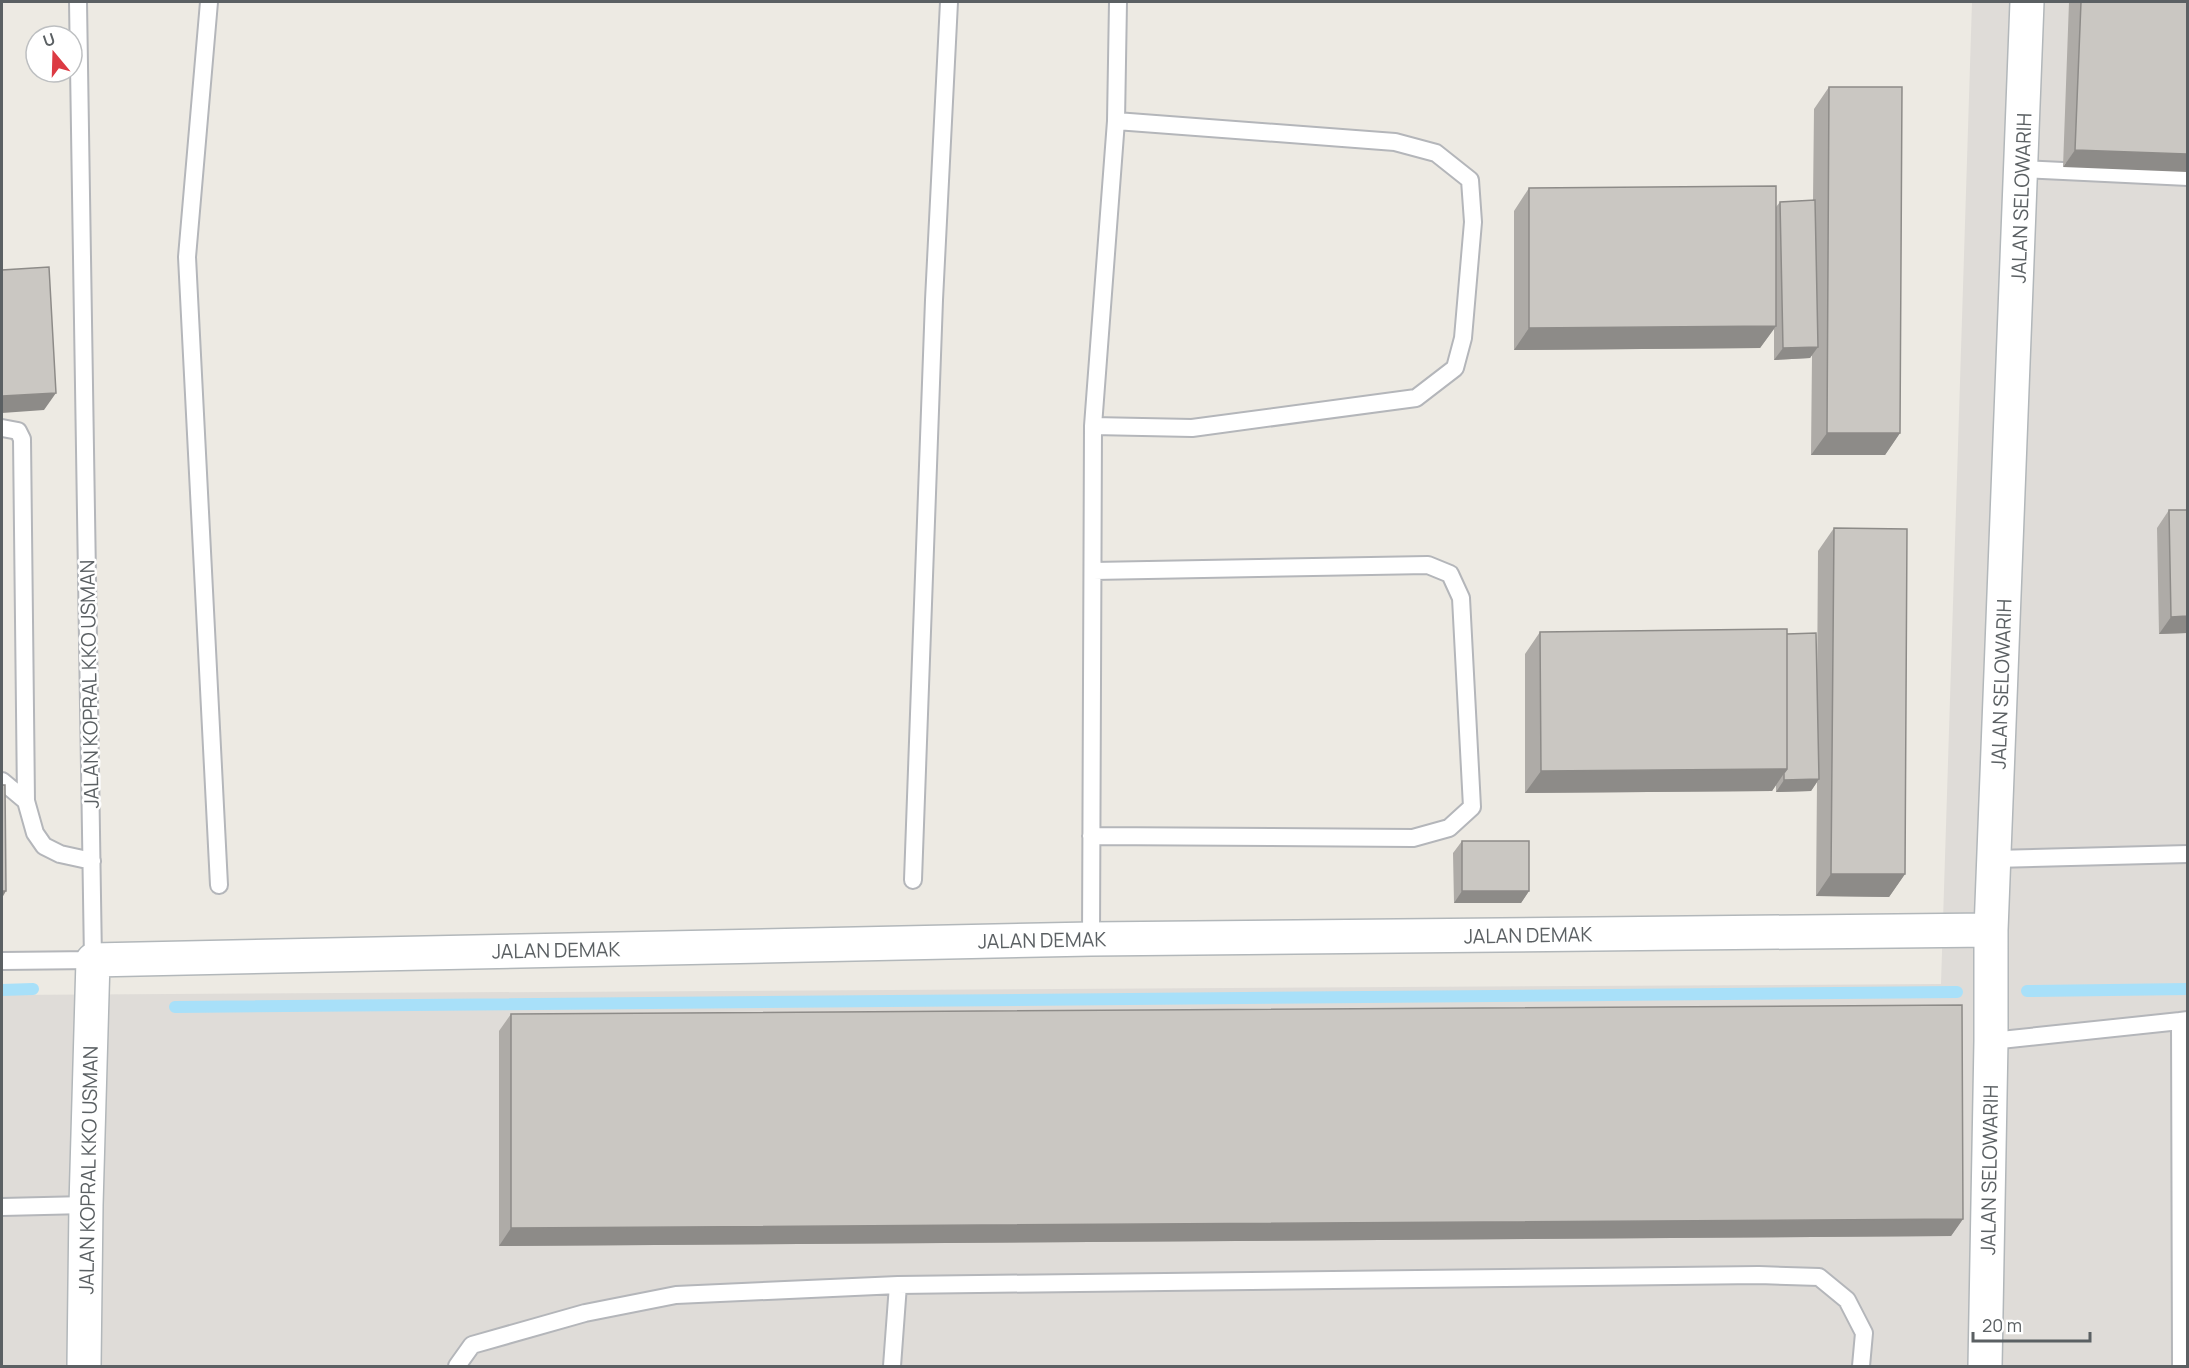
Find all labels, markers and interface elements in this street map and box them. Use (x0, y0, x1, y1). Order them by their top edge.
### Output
north arrow (24, 24, 84, 84)
text: U (40, 28, 58, 52)
street label: JALAN SELOWARIH (2005, 112, 2037, 284)
street label: JALAN KOPRAL KKO USMAN (73, 559, 105, 809)
street label: JALAN SELOWARIH (1985, 598, 2017, 770)
street label: JALAN DEMAK (1464, 920, 1592, 950)
street label: JALAN DEMAK (978, 925, 1106, 955)
street label: JALAN DEMAK (492, 935, 620, 965)
street label: JALAN KOPRAL KKO USMAN (72, 1045, 104, 1295)
street label: JALAN SELOWARIH (1974, 1085, 2004, 1255)
scale bar (1973, 1305, 2090, 1343)
text: 20 m (1982, 1313, 2022, 1337)

